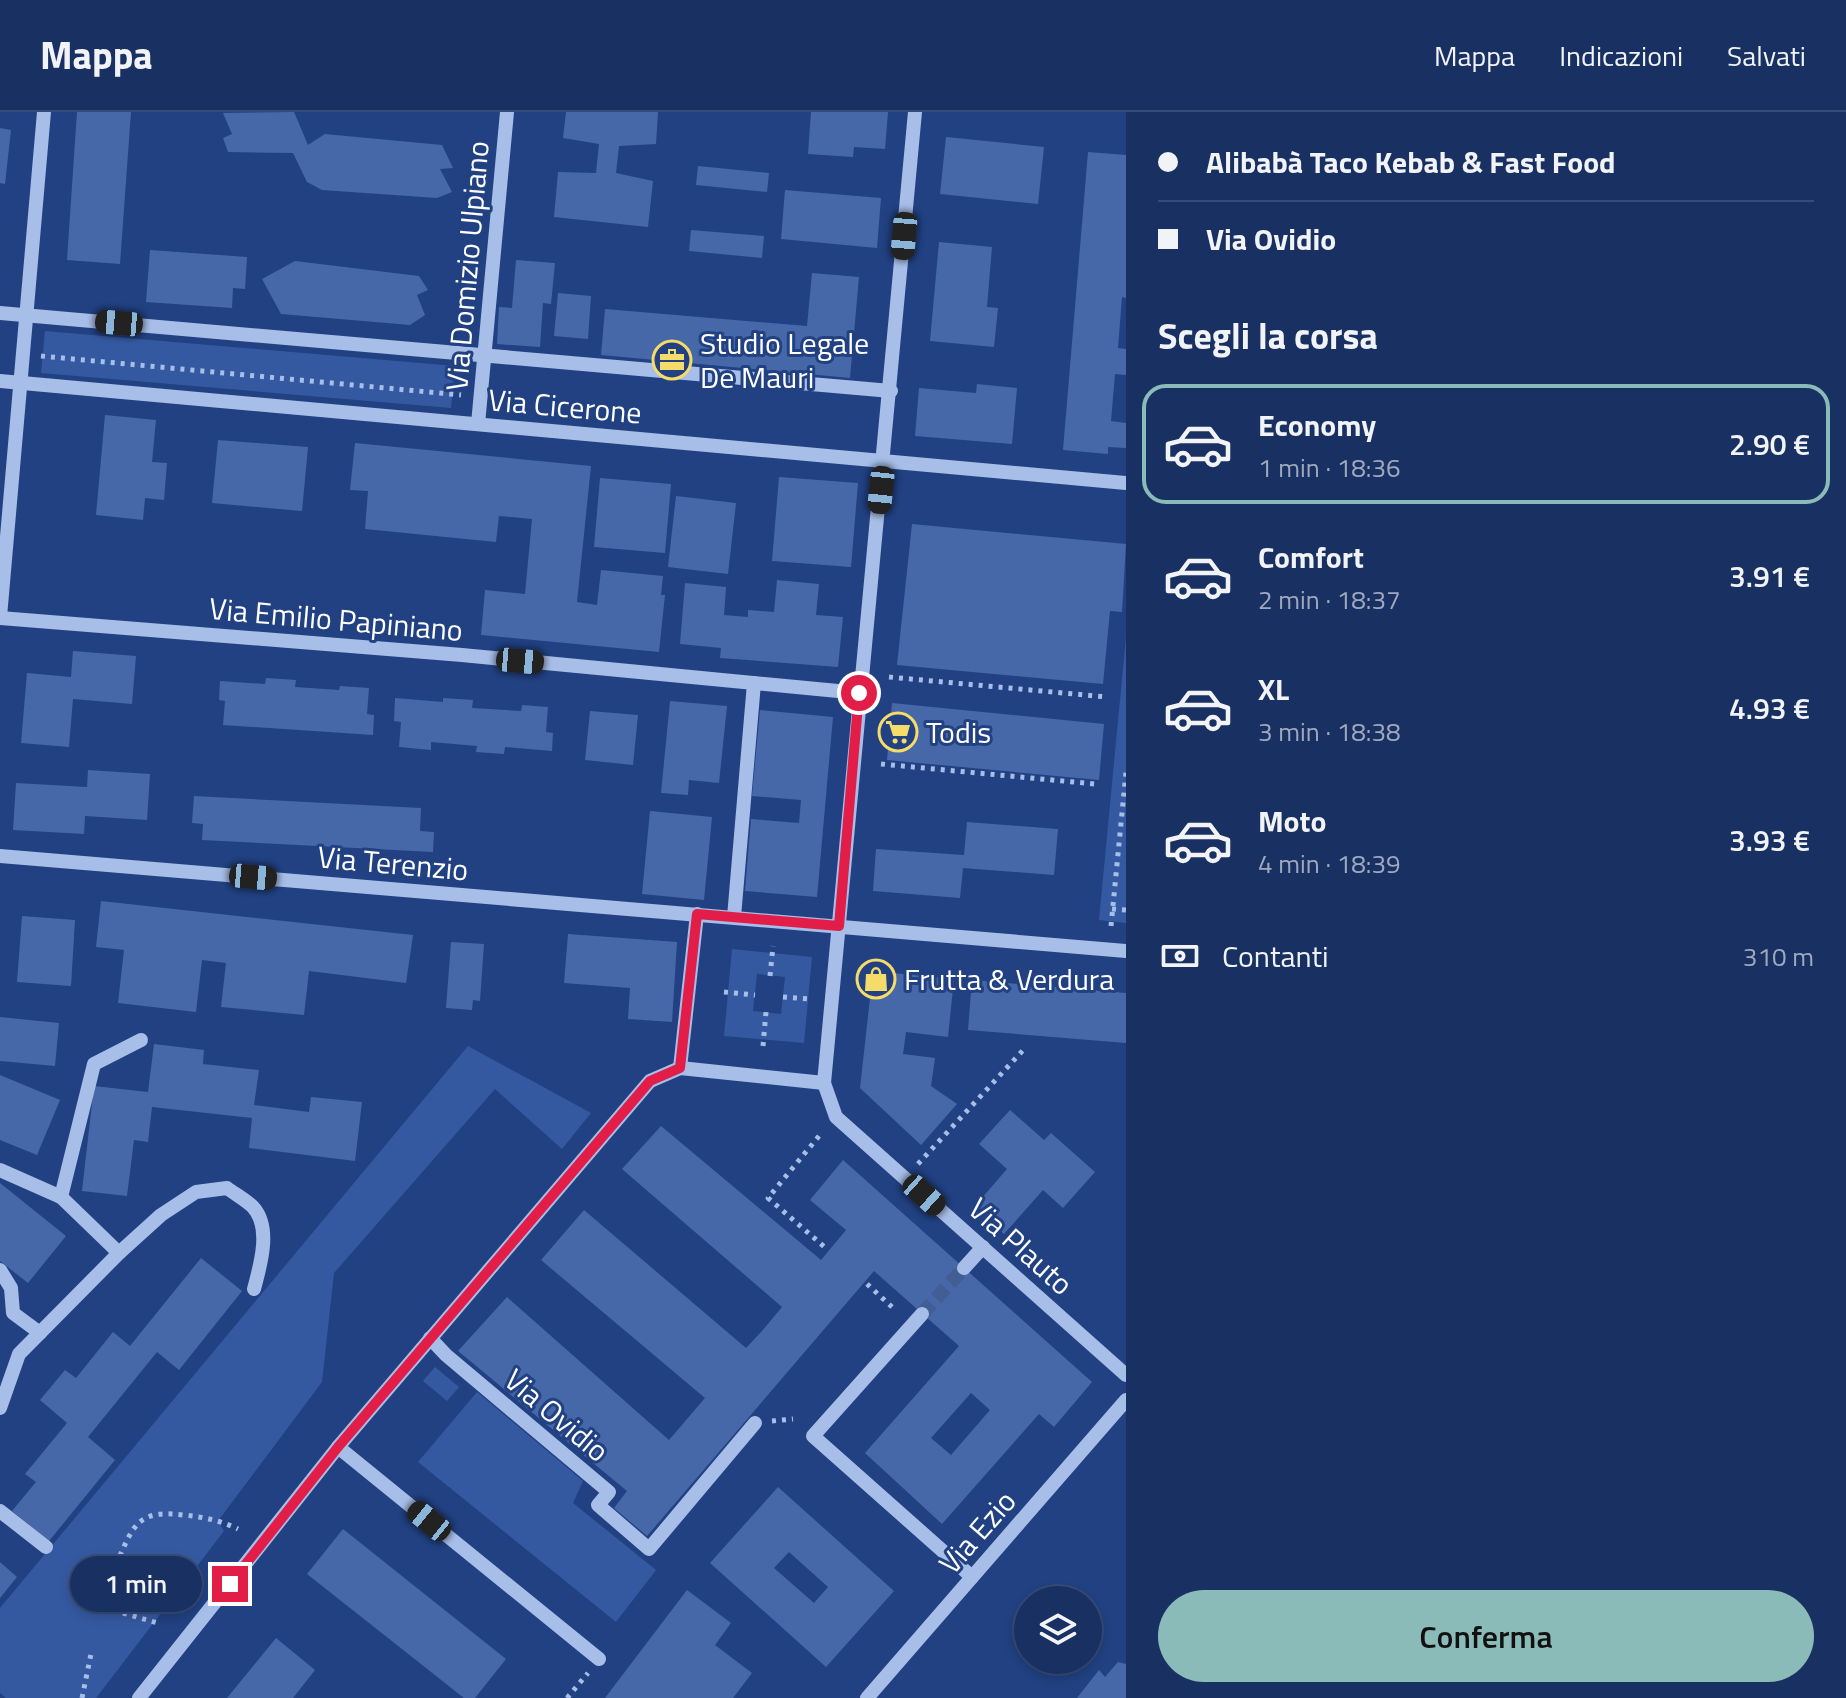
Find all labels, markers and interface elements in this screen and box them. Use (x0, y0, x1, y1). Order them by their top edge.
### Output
text: Mappa (40, 26, 153, 84)
text: Mappa (1434, 34, 1515, 77)
text: Indicazioni (1559, 34, 1683, 77)
text: Salvati (1727, 34, 1806, 77)
street label: Via Domizio Ulpiano (433, 139, 501, 393)
text: Alibabà Taco Kebab & Fast Food (1206, 139, 1616, 185)
car (890, 211, 918, 261)
text: Via Ovidio (1206, 216, 1336, 262)
text: Scegli la corsa (1158, 308, 1378, 363)
car (94, 309, 144, 337)
place label: Studio Legale De Mauri (700, 320, 869, 400)
office icon: Studio Legale De Mauri (651, 339, 693, 381)
street label: Via Cicerone (486, 376, 644, 436)
text: Economy (1258, 402, 1376, 448)
icon: car (1162, 408, 1234, 480)
text: 2.90 € (1729, 421, 1810, 467)
text: 1 min · 18:36 (1258, 448, 1401, 487)
car (867, 465, 895, 515)
text: Comfort (1258, 534, 1364, 580)
icon: car (1162, 540, 1234, 612)
text: 3.91 € (1729, 553, 1810, 599)
text: 2 min · 18:37 (1258, 580, 1401, 619)
street label: Via Emilio Papiniano (207, 585, 465, 653)
car (495, 647, 545, 675)
text: XL (1258, 666, 1289, 712)
icon: car (1162, 672, 1234, 744)
route start (841, 675, 877, 711)
text: 4.93 € (1729, 685, 1810, 731)
place label: Todis (926, 709, 991, 755)
supermarket icon: Todis (877, 711, 919, 753)
text: 3 min · 18:38 (1258, 712, 1401, 751)
text: Moto (1258, 798, 1326, 844)
icon: car (1162, 804, 1234, 876)
text: 3.93 € (1729, 817, 1810, 863)
street label: Via Terenzio (316, 833, 470, 893)
text: 4 min · 18:39 (1258, 844, 1401, 883)
car (228, 863, 278, 891)
text: Contanti (1222, 933, 1329, 979)
icon: cash (1158, 934, 1202, 978)
text: 310 m (1743, 937, 1814, 976)
place label: Frutta & Verdura (904, 956, 1114, 1002)
shop icon: Frutta & Verdura (855, 958, 897, 1000)
car (898, 1170, 950, 1220)
street label: Via Plauto (958, 1186, 1084, 1306)
street label: Via Ovidio (494, 1357, 620, 1473)
street label: Via Ezio (927, 1480, 1027, 1584)
car (403, 1497, 455, 1545)
callout: 1 min (70, 1556, 202, 1612)
text: 1 min (105, 1564, 167, 1603)
route end (212, 1566, 248, 1602)
map controls (1014, 1586, 1102, 1674)
button: layers (1014, 1586, 1102, 1674)
button: Conferma (1158, 1590, 1814, 1682)

